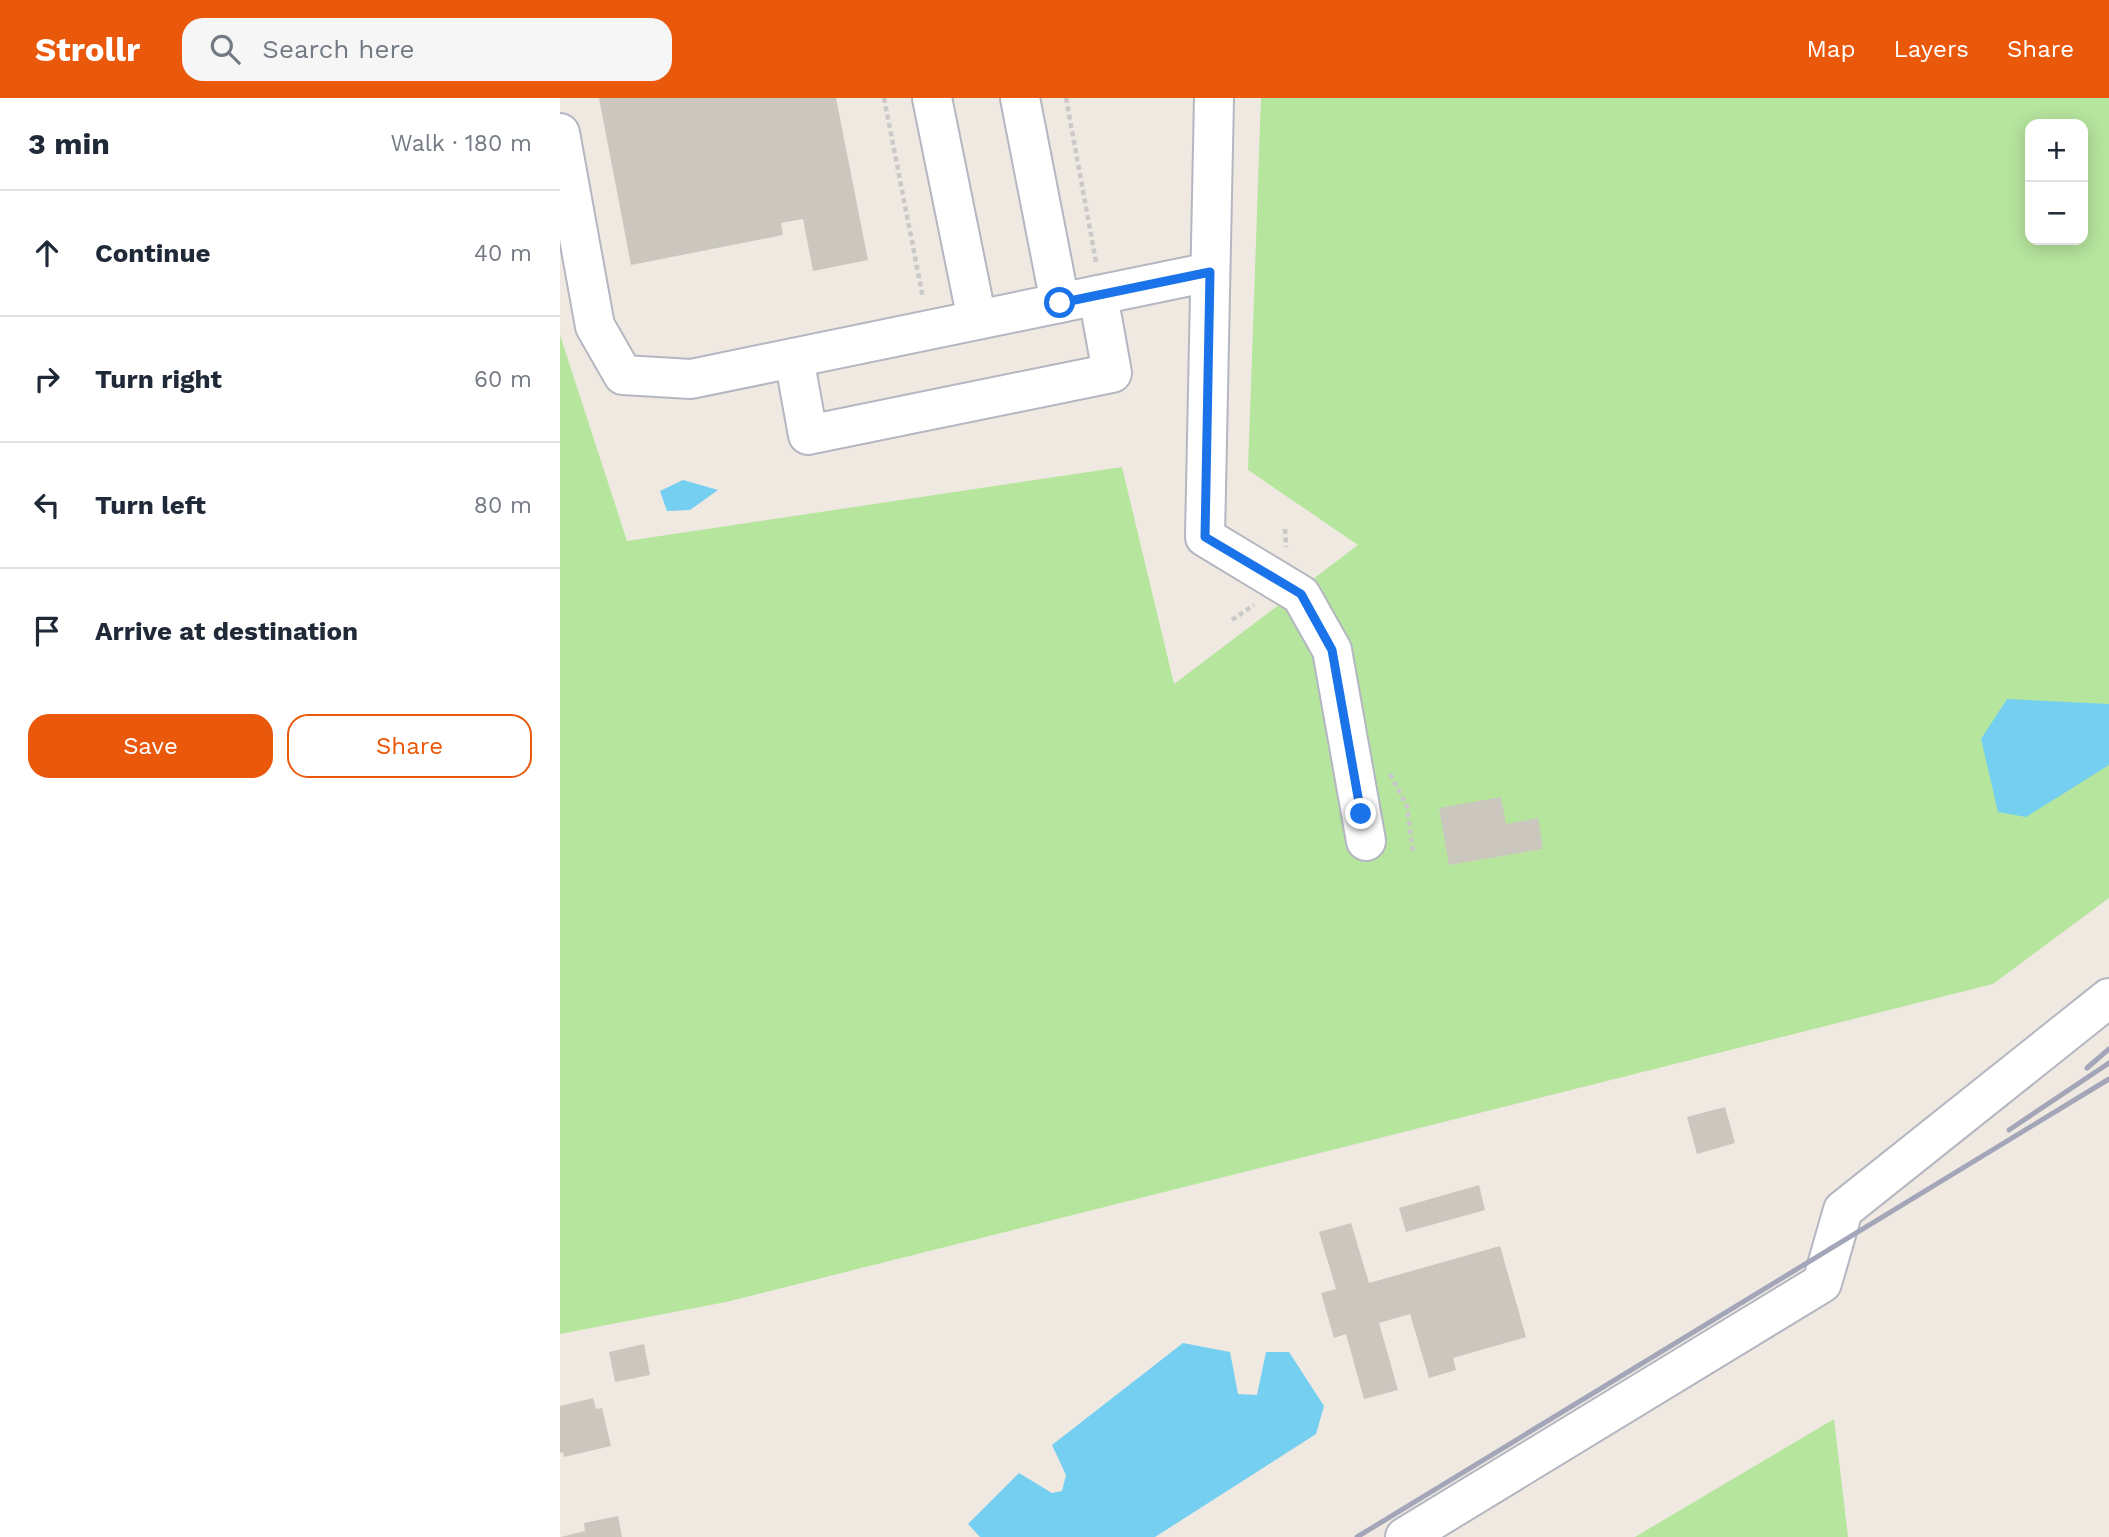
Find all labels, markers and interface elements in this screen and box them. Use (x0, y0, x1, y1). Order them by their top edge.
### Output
search box (182, 18, 672, 81)
text: Strollr (35, 30, 140, 69)
icon: search (206, 30, 244, 68)
text: Search here (262, 34, 415, 64)
text: Map (1807, 35, 1855, 63)
text: Layers (1893, 35, 1969, 63)
text: Share (2007, 35, 2074, 63)
map controls (2025, 119, 2088, 245)
button: + (2025, 119, 2088, 182)
text: 3 min (28, 126, 110, 161)
text: Walk · 180 m (391, 130, 532, 157)
button: − (2025, 182, 2088, 245)
icon: ahead (28, 234, 66, 272)
text: Continue (95, 238, 211, 268)
text: 40 m (474, 240, 532, 267)
route start (1044, 287, 1075, 318)
icon: right (28, 360, 66, 398)
text: Turn right (95, 364, 222, 394)
text: 60 m (474, 366, 532, 393)
icon: left (28, 486, 66, 524)
text: Turn left (95, 490, 206, 520)
text: 80 m (474, 492, 532, 519)
icon: arrive (28, 612, 66, 650)
text: Arrive at destination (95, 616, 358, 646)
button: Save (28, 714, 273, 778)
button: Share (287, 714, 532, 778)
route end (1345, 798, 1376, 829)

